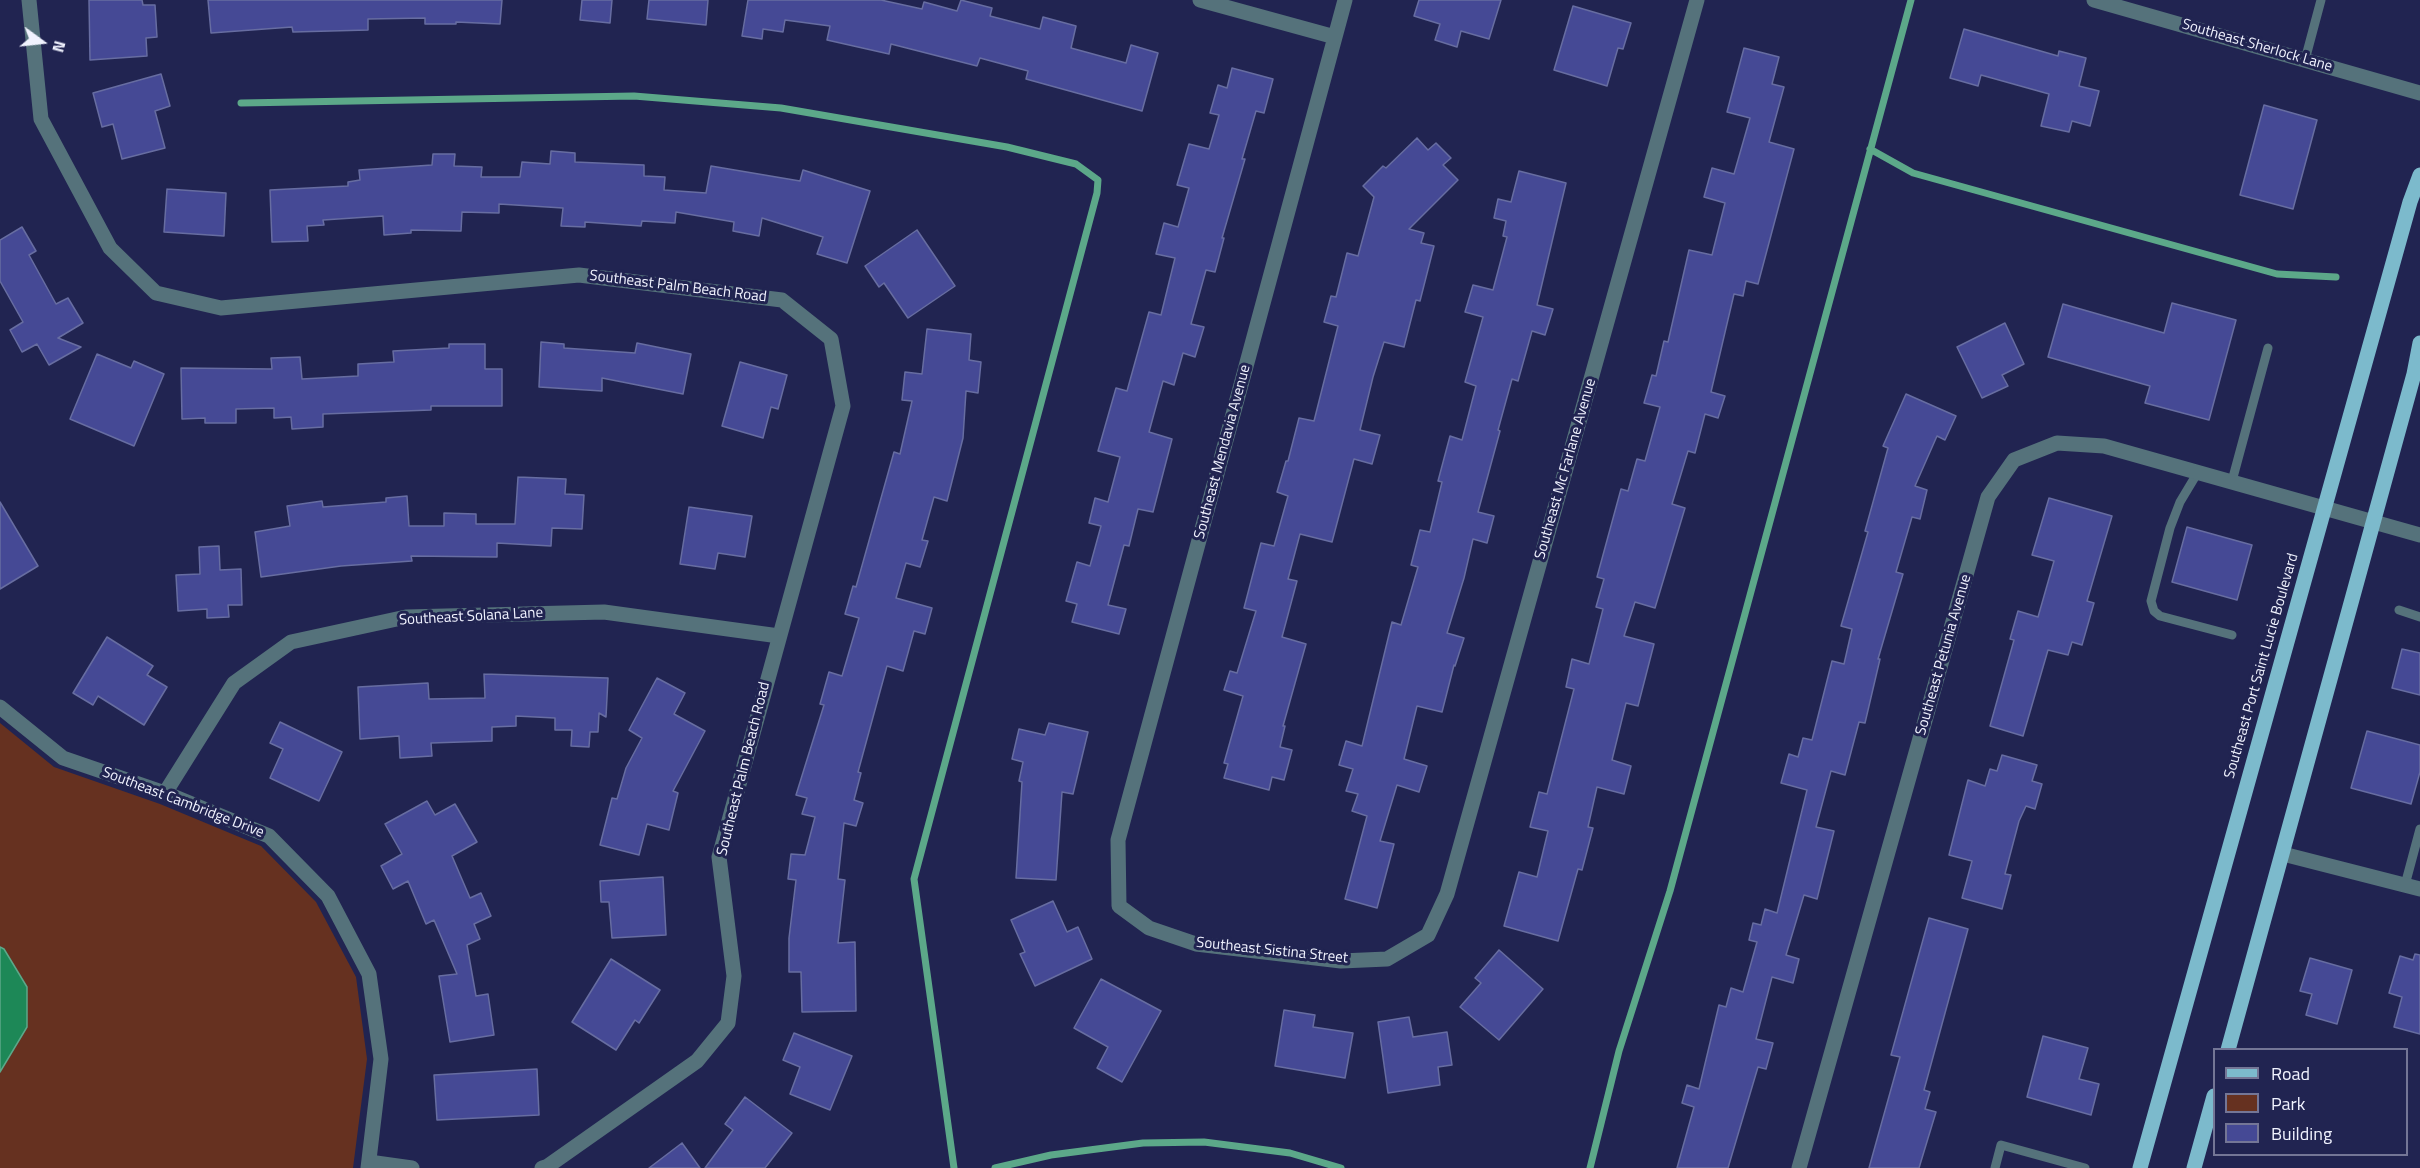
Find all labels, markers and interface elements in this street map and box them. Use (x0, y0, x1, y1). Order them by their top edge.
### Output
north arrow (12, 12, 72, 72)
street label: Southeast Sherlock Lane (2180, 16, 2334, 76)
text: N (46, 38, 72, 55)
street label: Southeast Palm Beach Road (588, 267, 768, 307)
street label: Southeast Mendavia Avenue (1191, 363, 1255, 541)
street label: Southeast Mc Farlane Avenue (1532, 377, 1600, 561)
street label: Southeast Port Saint Lucie Boulevard (2221, 551, 2303, 781)
street label: Southeast Petunia Avenue (1912, 572, 1976, 738)
street label: Southeast Solana Lane (399, 604, 543, 630)
street label: Southeast Palm Beach Road (714, 680, 774, 858)
street label: Southeast Cambridge Drive (100, 764, 266, 842)
street label: Southeast Sistina Street (1195, 934, 1349, 968)
legend (2213, 1048, 2408, 1156)
text: Road (2271, 1060, 2310, 1087)
text: Park (2271, 1090, 2305, 1117)
text: Building (2271, 1120, 2332, 1147)

